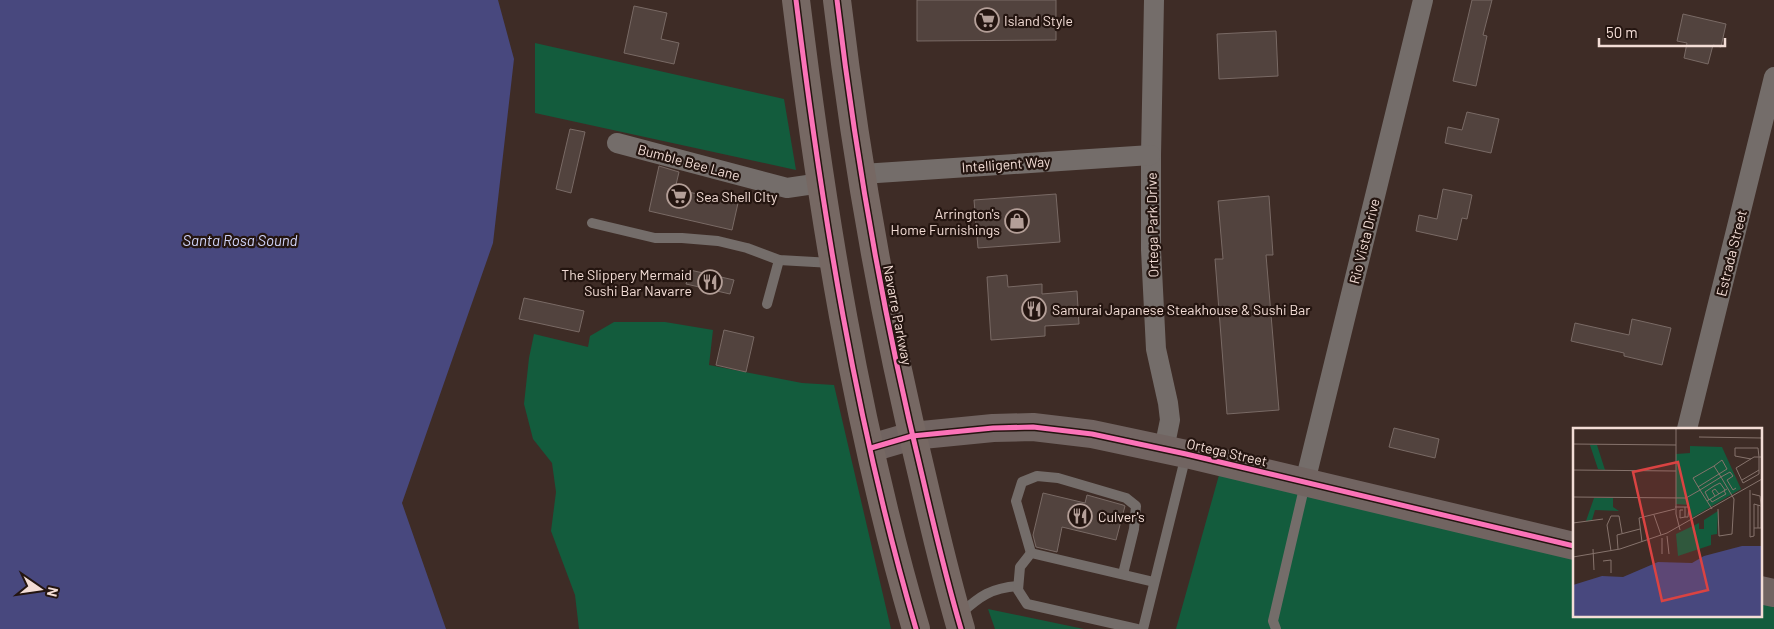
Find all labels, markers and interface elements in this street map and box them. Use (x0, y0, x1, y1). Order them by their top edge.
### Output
supermarket icon: Island Style (974, 7, 1000, 33)
place label: Island Style (1004, 12, 1073, 29)
scale bar (1599, 15, 1725, 47)
text: 50 m (1606, 23, 1638, 41)
street label: Bumble Bee Lane (636, 140, 742, 184)
street label: Intelligent Way (961, 152, 1052, 176)
street label: Ortega Park Drive (1143, 172, 1161, 278)
supermarket icon: Sea Shell CIty (666, 183, 692, 209)
place label: Sea Shell CIty (696, 188, 778, 205)
street label: Rio Vista Drive (1345, 197, 1383, 285)
place label: Arrington's Home Furnishings (890, 205, 1000, 238)
shop icon: Arrington's Home Furnishings (1004, 208, 1030, 234)
street label: Estrada Street (1712, 208, 1750, 298)
water label: Santa Rosa Sound (183, 231, 298, 249)
street label: Navarre Parkway (880, 264, 916, 367)
place label: The Slippery Mermaid Sushi Bar Navarre (561, 266, 692, 299)
restaurant icon: The Slippery Mermaid Sushi Bar Navarre (697, 269, 723, 295)
restaurant icon: Samurai Japanese Steakhouse & Sushi Bar (1021, 296, 1047, 322)
place label: Samurai Japanese Steakhouse & Sushi Bar (1052, 301, 1310, 318)
inset map (1573, 428, 1762, 616)
street label: Ortega Street (1185, 434, 1269, 470)
restaurant icon: Culver's (1067, 503, 1093, 529)
place label: Culver's (1098, 508, 1145, 525)
north arrow (15, 564, 65, 614)
text: N (44, 586, 62, 598)

